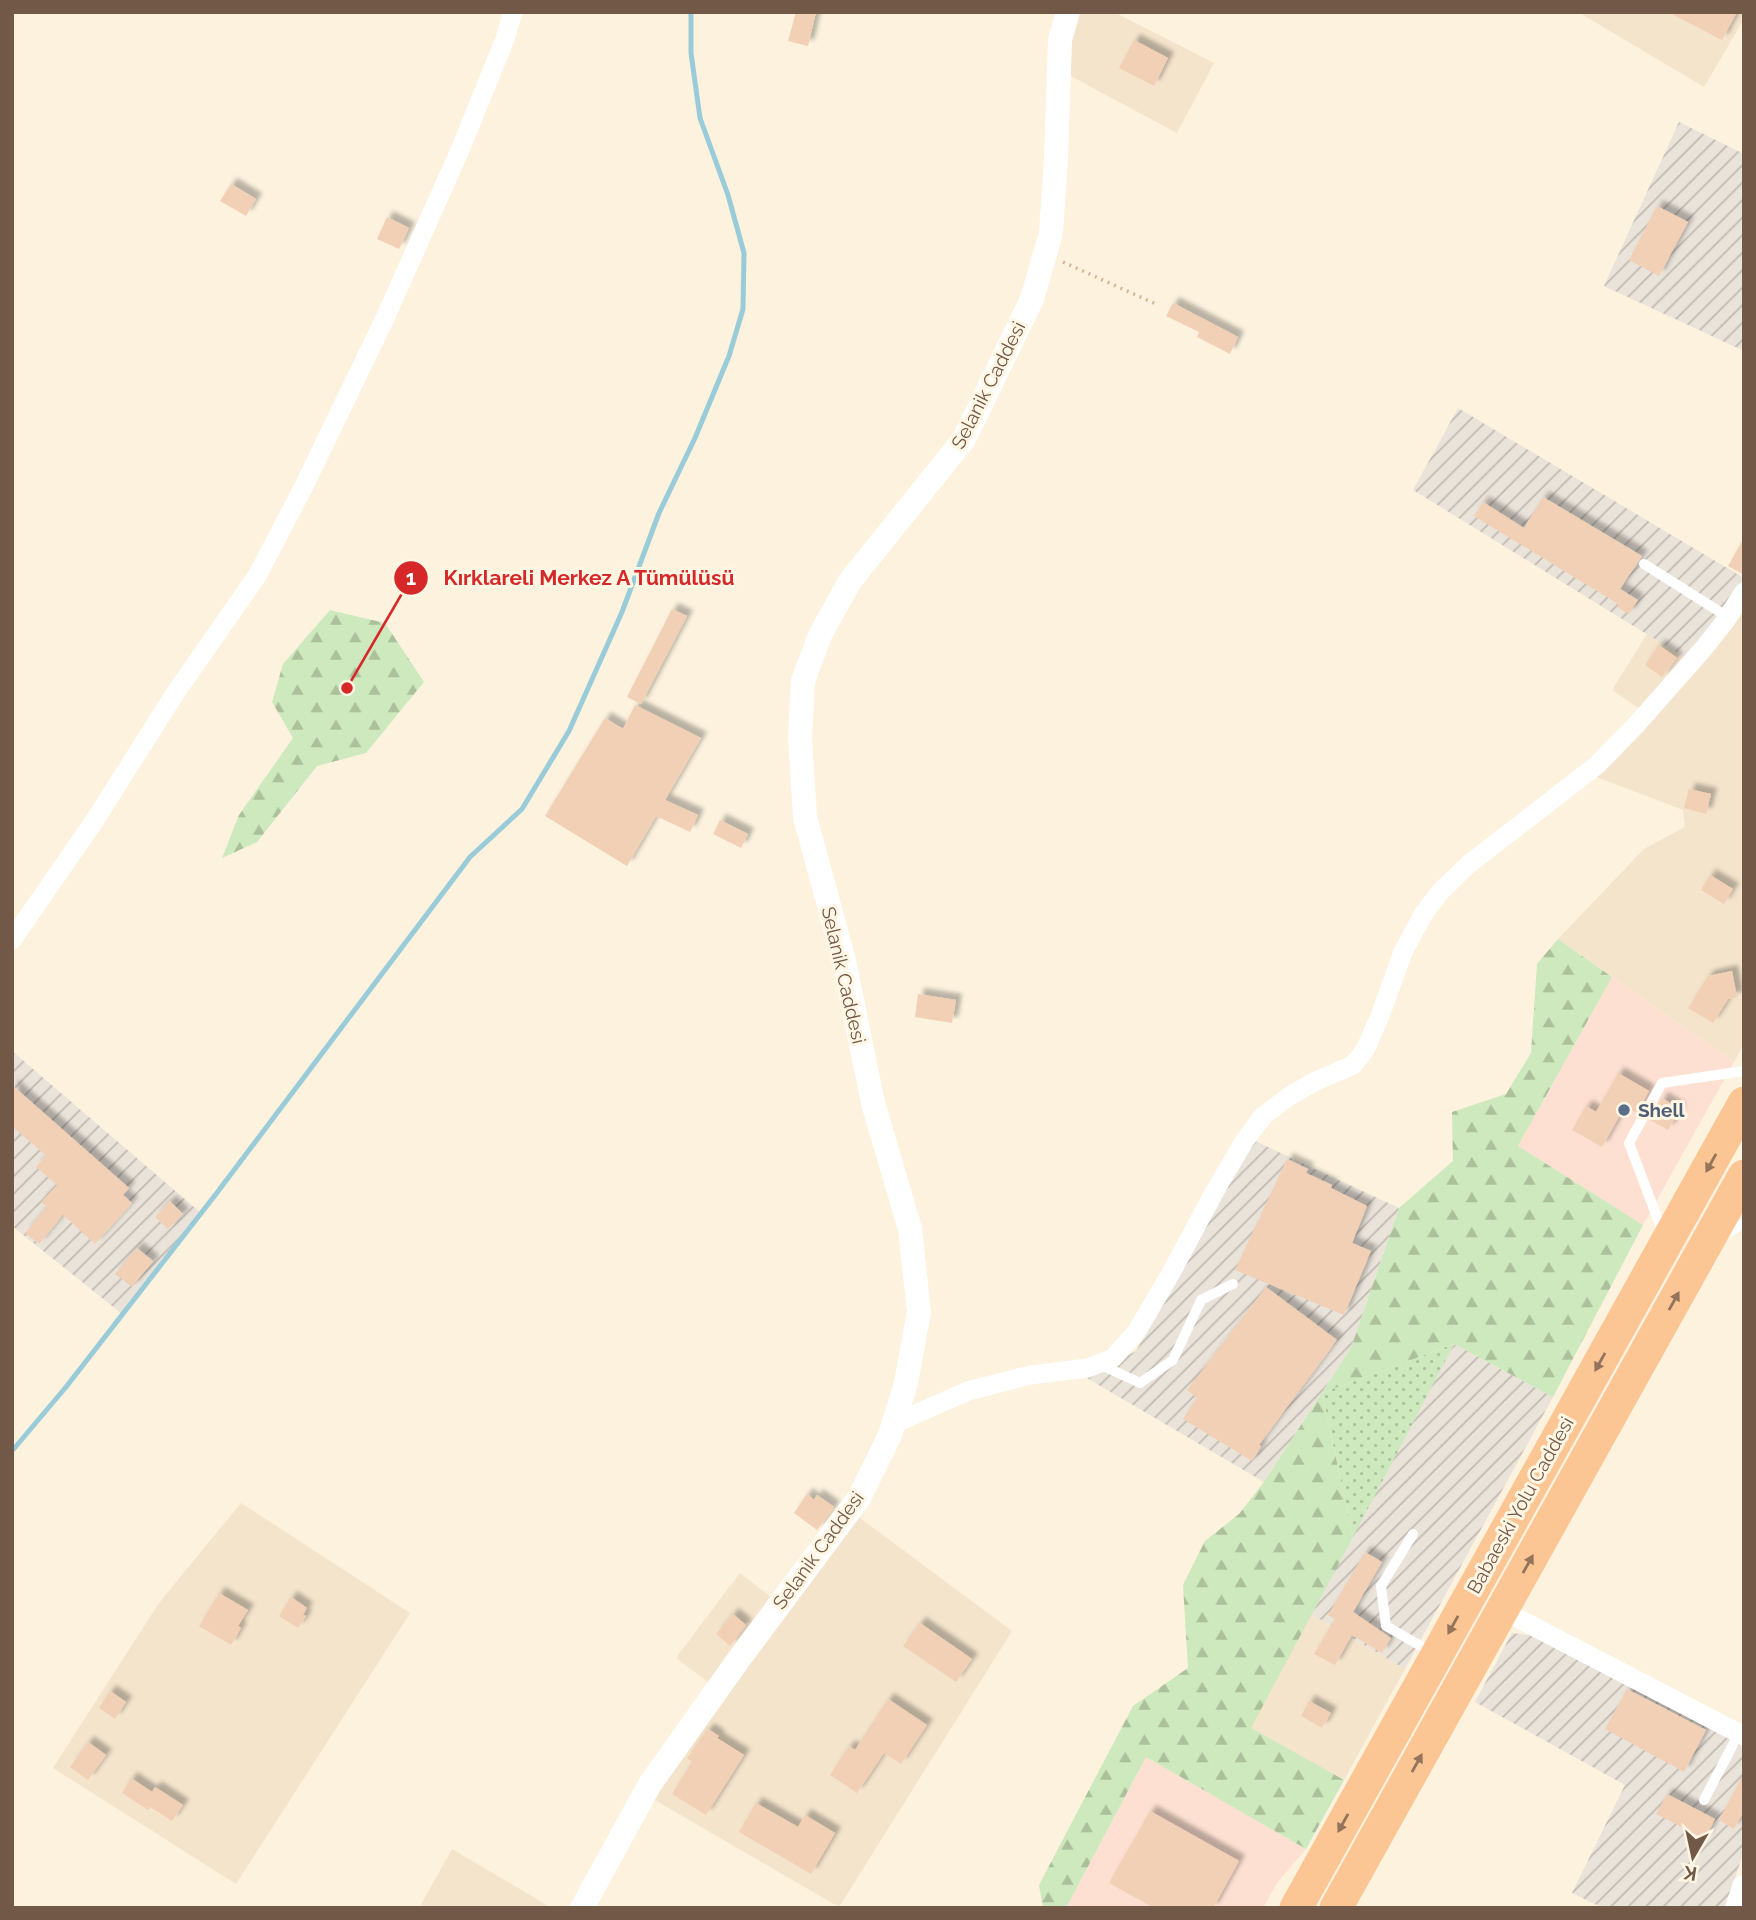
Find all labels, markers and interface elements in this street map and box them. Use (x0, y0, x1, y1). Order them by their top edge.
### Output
street label: Selanik Caddesi (946, 318, 1030, 452)
callout: Kırklareli Merkez A Tümülüsü (394, 557, 750, 599)
text: 1 (406, 565, 416, 590)
text: Kırklareli Merkez A Tümülüsü (444, 565, 734, 590)
street label: Selanik Caddesi (818, 904, 870, 1046)
place label: Shell (1638, 1099, 1685, 1121)
marker: Shell (1616, 1102, 1632, 1118)
one-way arrow (1705, 1153, 1717, 1173)
one-way arrow (1668, 1291, 1680, 1311)
one-way arrow (1594, 1352, 1606, 1371)
street label: Babaeski Yolu Caddesi (1462, 1413, 1578, 1597)
street label: Selanik Caddesi (768, 1487, 868, 1613)
one-way arrow (1522, 1554, 1534, 1574)
one-way arrow (1447, 1615, 1459, 1634)
one-way arrow (1411, 1753, 1423, 1772)
one-way arrow (1337, 1814, 1349, 1833)
north arrow (1658, 1822, 1728, 1892)
text: K (1682, 1862, 1698, 1886)

